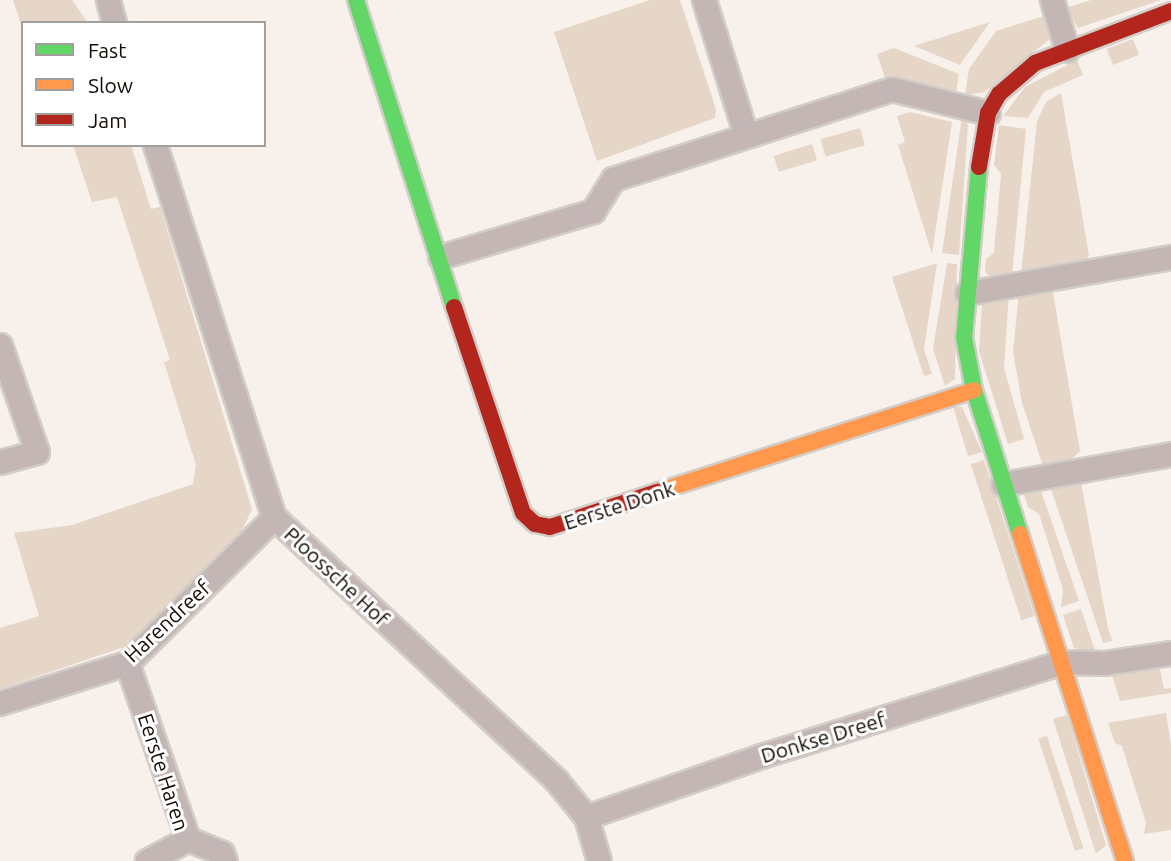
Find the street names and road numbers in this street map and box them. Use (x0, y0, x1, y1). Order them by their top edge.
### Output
street label: Eerste Donk (561, 475, 677, 535)
street label: Ploossche Hof (279, 521, 395, 631)
street label: Harendreef (119, 575, 215, 667)
street label: Donkse Dreef (758, 706, 888, 768)
street label: Eerste Haren (133, 710, 195, 834)

